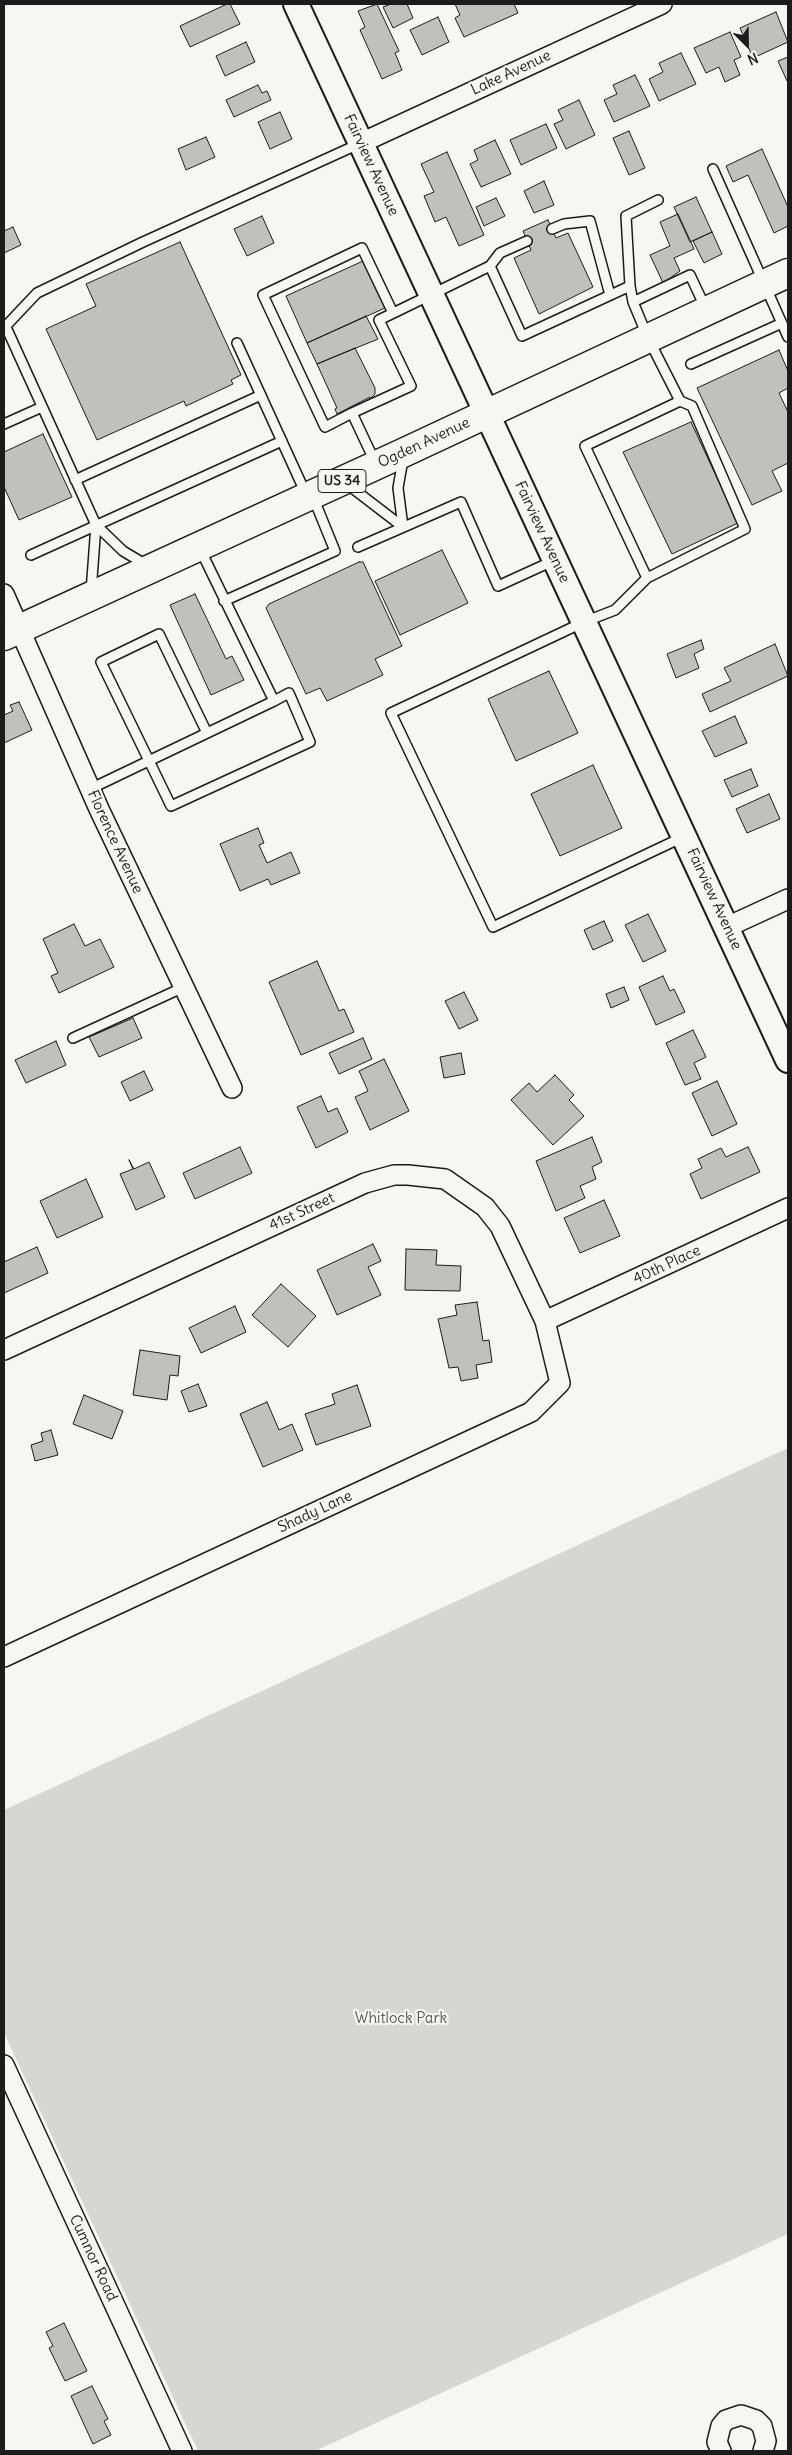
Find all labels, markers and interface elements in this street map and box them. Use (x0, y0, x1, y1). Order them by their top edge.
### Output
north arrow (722, 20, 772, 70)
street label: Lake Avenue (468, 47, 554, 99)
text: N (745, 49, 761, 69)
street label: Fairview Avenue (340, 111, 402, 219)
street label: Ogden Avenue (375, 414, 473, 472)
road number: US 34 (318, 470, 366, 492)
street label: Fairview Avenue (511, 478, 573, 586)
street label: Florence Avenue (83, 787, 147, 897)
street label: Fairview Avenue (683, 845, 745, 953)
street label: 41st Street (266, 1189, 338, 1235)
street label: 40th Place (631, 1242, 703, 1288)
street label: Shady Lane (275, 1487, 355, 1537)
park label: Whitlock Park (355, 2010, 447, 2028)
street label: Cumnor Road (65, 2212, 121, 2304)

